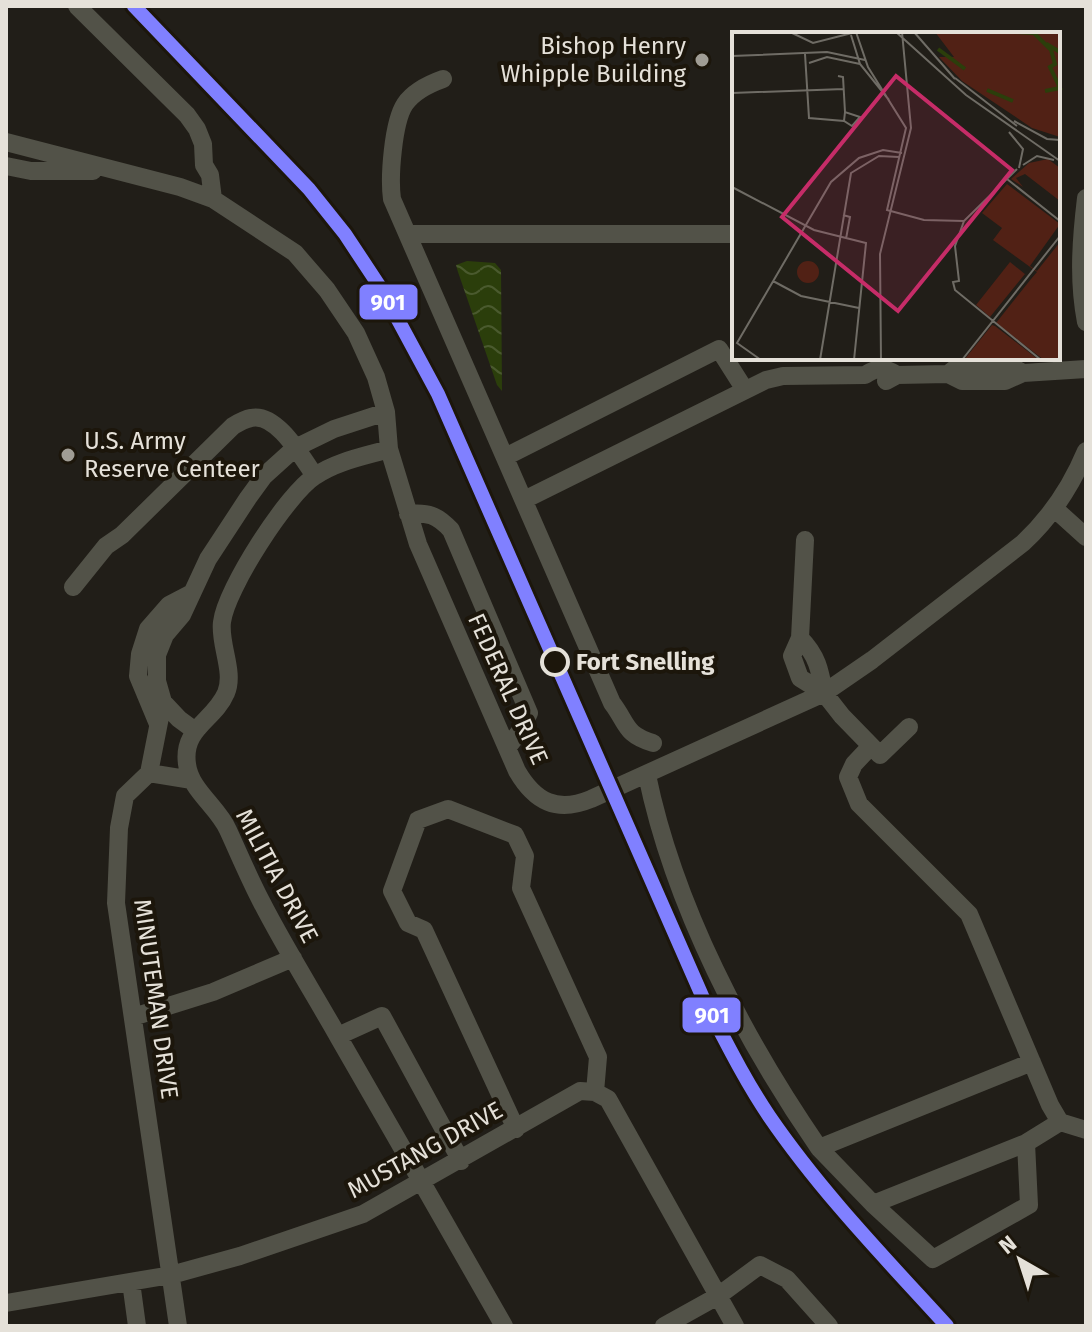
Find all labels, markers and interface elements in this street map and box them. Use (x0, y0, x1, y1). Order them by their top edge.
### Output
place label: Bishop Henry Whipple Building (501, 32, 687, 88)
inset map (732, 32, 1060, 360)
marker: Bishop Henry Whipple Building (693, 51, 711, 69)
line badge: 901 (358, 283, 419, 321)
text: 901 (371, 289, 405, 316)
place label: U.S. Army Reserve Centeer (84, 427, 261, 483)
marker: U.S. Army Reserve Centeer (59, 446, 77, 464)
street label: FEDERAL DRIVE (462, 609, 554, 769)
marker: Fort Snelling (541, 648, 569, 676)
place label: Fort Snelling (576, 648, 715, 676)
street label: MILITIA DRIVE (230, 804, 324, 948)
street label: MINUTEMAN DRIVE (128, 897, 184, 1101)
line badge: 901 (681, 996, 742, 1034)
text: 901 (695, 1002, 729, 1029)
street label: MUSTANG DRIVE (343, 1096, 507, 1204)
north arrow (980, 1220, 1060, 1300)
text: N (994, 1230, 1022, 1260)

